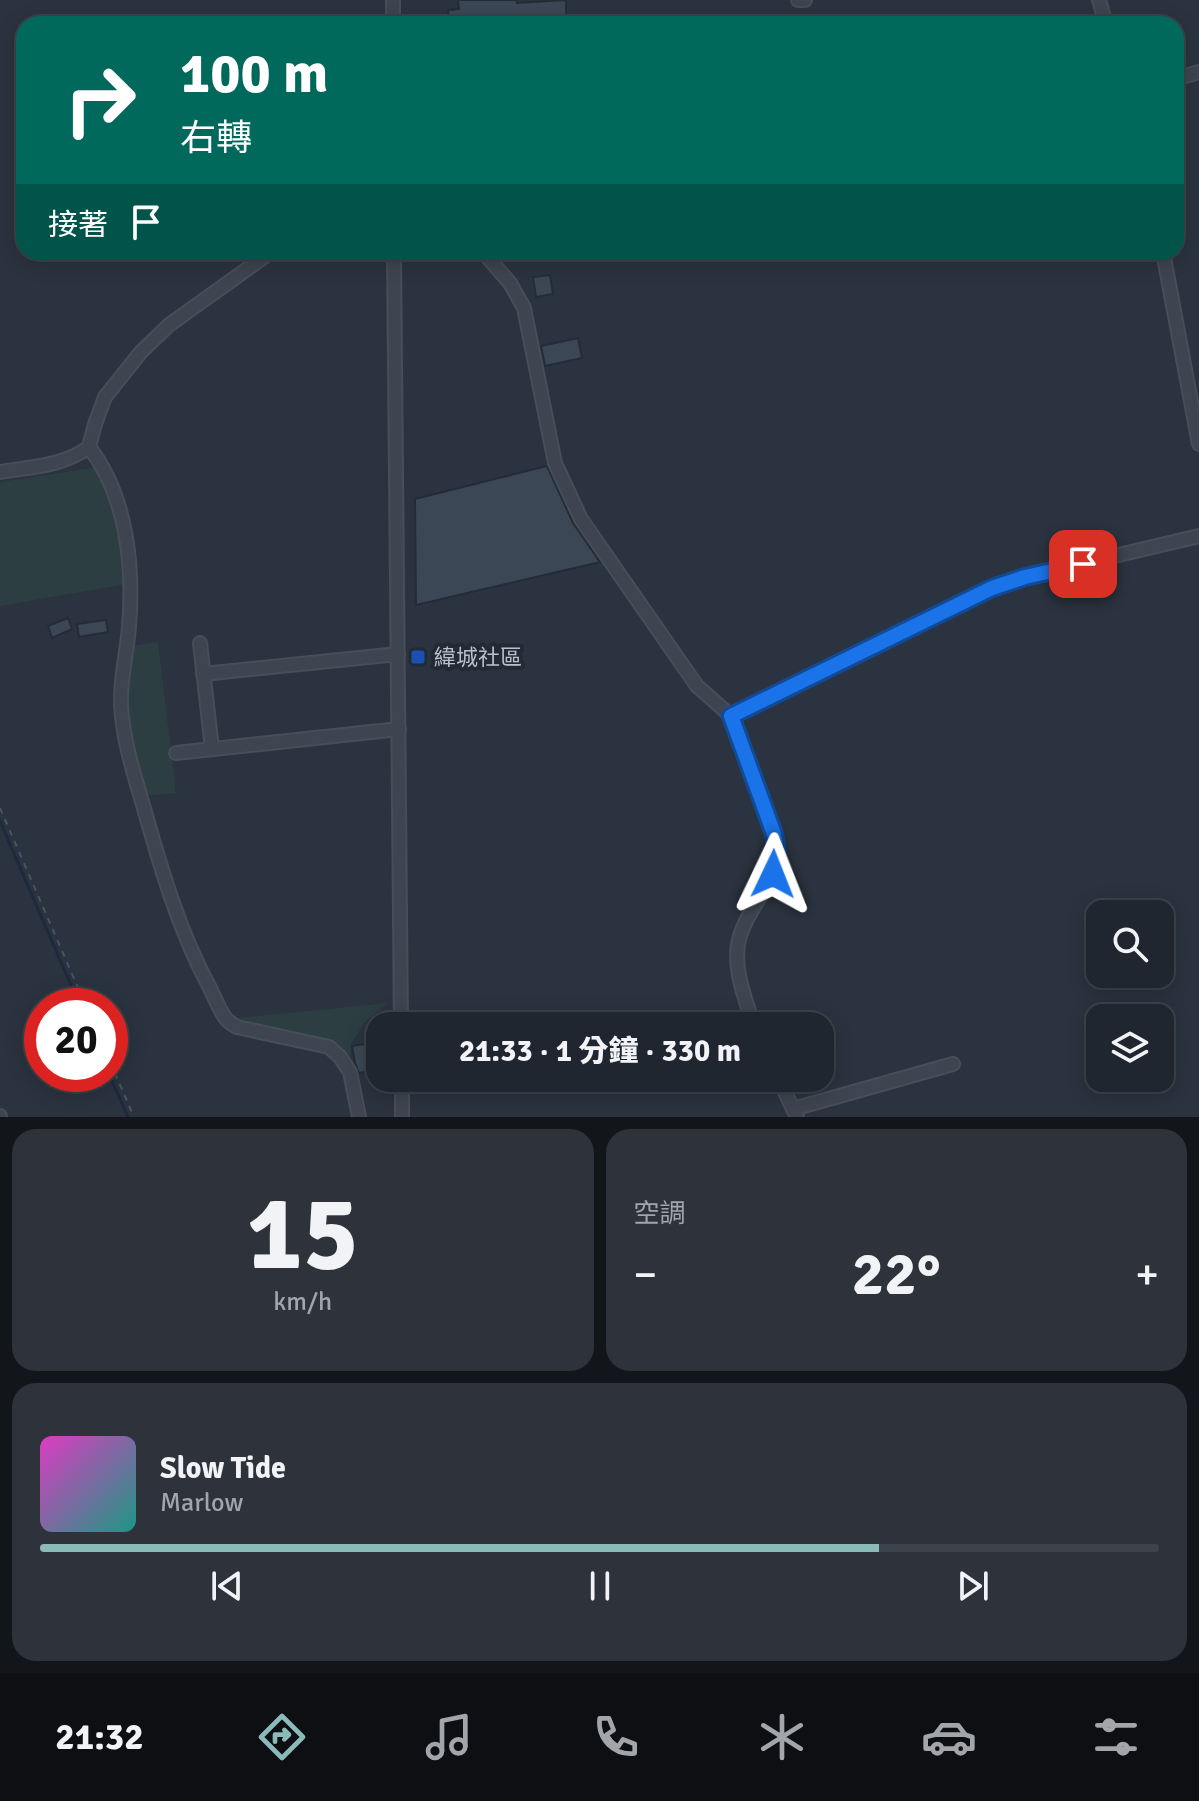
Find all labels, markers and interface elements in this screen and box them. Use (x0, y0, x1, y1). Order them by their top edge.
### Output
text: 100 m (180, 39, 328, 108)
icon: right (48, 48, 152, 152)
text: 右轉 (180, 116, 252, 161)
icon: arrive (124, 200, 168, 244)
text: 接著 (48, 207, 108, 244)
pin (1049, 530, 1117, 598)
icon: arrive (1061, 542, 1105, 586)
place label: 緯城社區 (434, 644, 522, 671)
marker: 緯城社區 (409, 648, 427, 666)
position arrow (731, 832, 815, 916)
map controls (1086, 900, 1174, 1092)
button: search (1086, 900, 1174, 988)
speed limit sign: 20 (24, 988, 128, 1092)
button: layers (1086, 1004, 1174, 1092)
text: 21:33 · 1 分鐘 · 330 m (459, 1033, 741, 1070)
text: 15 (247, 1170, 359, 1298)
text: 空調 (634, 1198, 686, 1230)
text: 22° (852, 1238, 941, 1312)
text: − (634, 1248, 657, 1302)
text: + (1135, 1248, 1159, 1302)
text: km/h (273, 1286, 332, 1318)
text: Slow Tide (160, 1450, 286, 1487)
text: Marlow (160, 1487, 243, 1519)
icon: previous (205, 1564, 249, 1608)
icon: pause (578, 1564, 622, 1608)
icon: next (951, 1564, 995, 1608)
icon: directions (254, 1709, 310, 1765)
icon: music (421, 1709, 477, 1765)
icon: phone (588, 1709, 644, 1765)
icon: climate (754, 1709, 810, 1765)
icon: car (921, 1709, 977, 1765)
icon: filters (1088, 1709, 1144, 1765)
text: 21:32 (55, 1715, 144, 1760)

